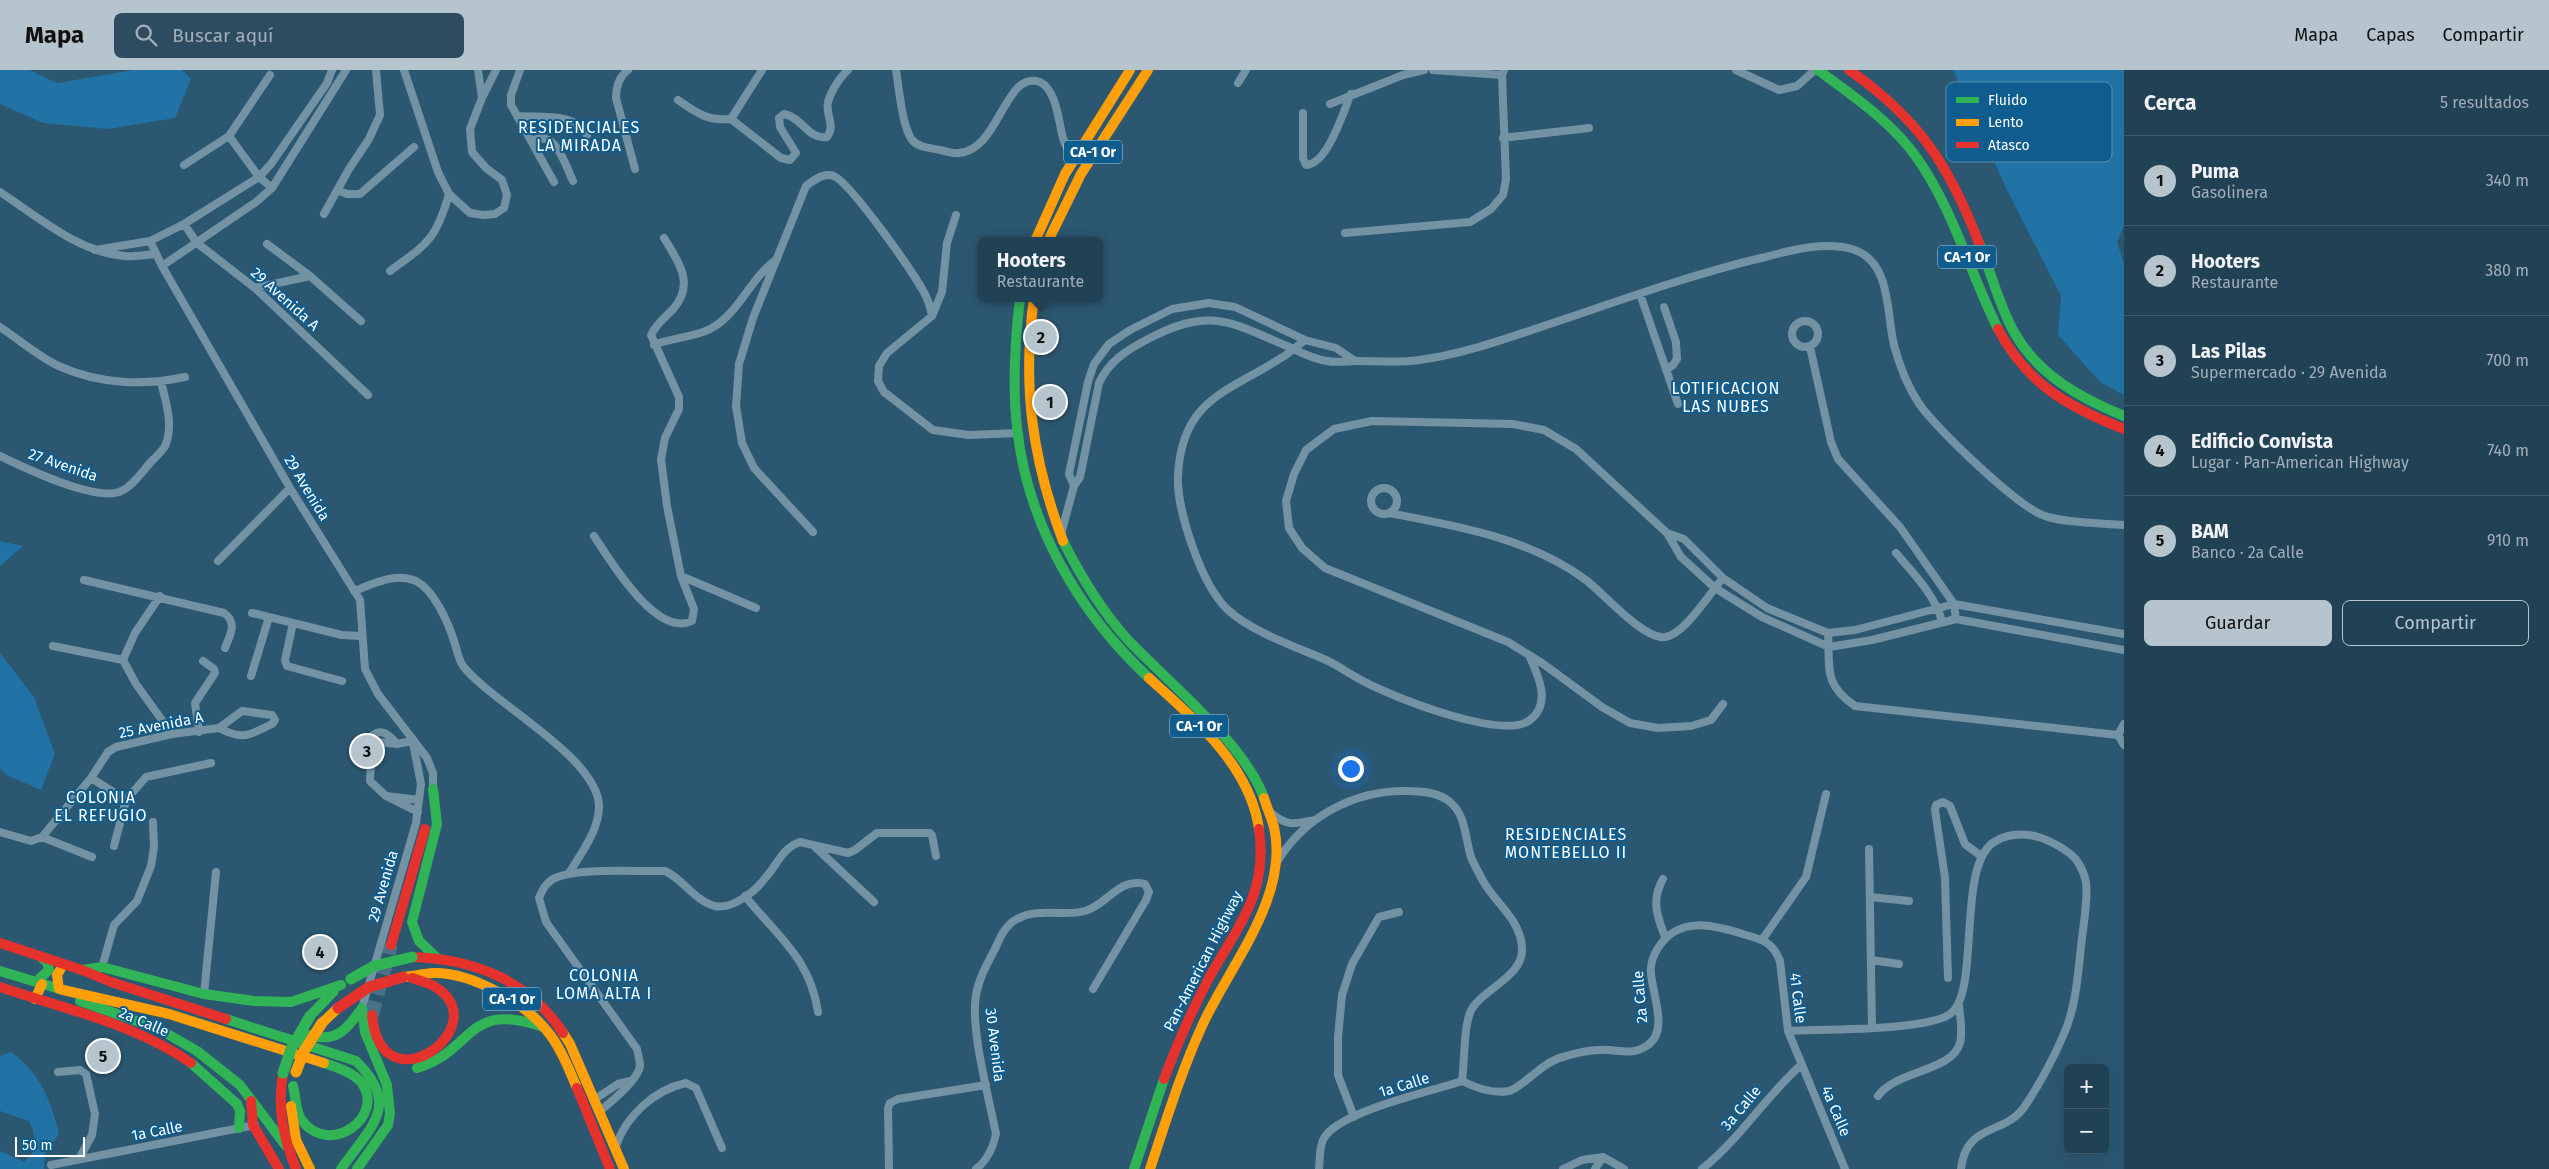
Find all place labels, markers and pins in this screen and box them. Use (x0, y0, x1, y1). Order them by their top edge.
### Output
pin: 2 (1025, 318, 1057, 356)
pin: 1 (1034, 383, 1066, 421)
pin: 3 (351, 732, 383, 770)
pin: 4 (304, 933, 336, 971)
pin: 5 (87, 1037, 119, 1075)

